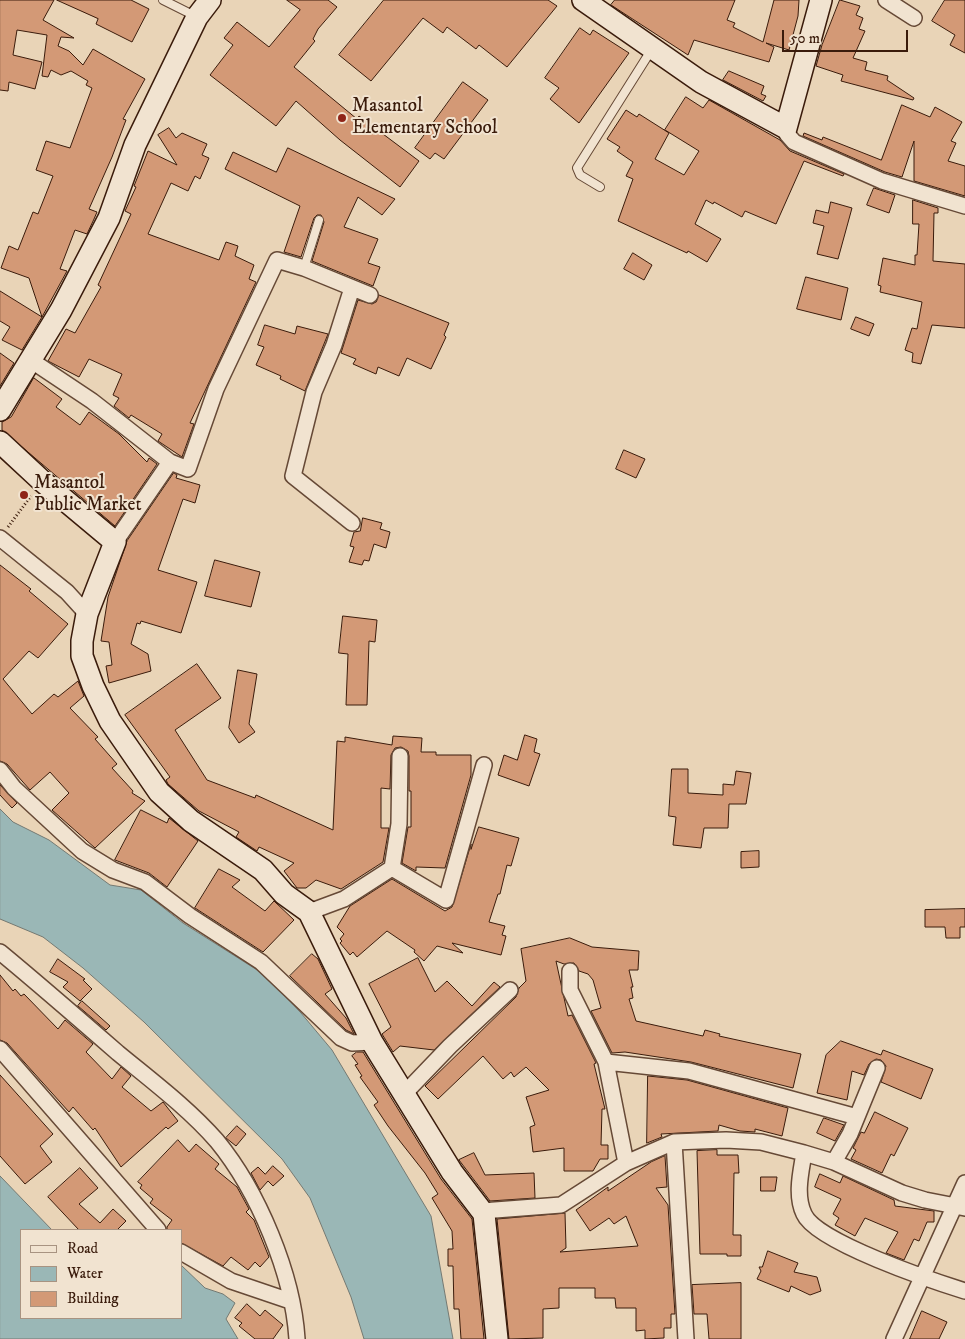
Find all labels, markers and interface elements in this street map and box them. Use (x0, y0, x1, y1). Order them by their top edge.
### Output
scale bar (785, 20, 911, 52)
text: 50 m (790, 29, 820, 48)
place label: Masantol Elementary School (352, 96, 497, 140)
marker: Masantol Elementary School (336, 112, 348, 124)
place label: Masantol Public Market (34, 473, 141, 517)
marker: Masantol Public Market (18, 489, 30, 501)
legend (20, 1229, 182, 1319)
text: Road (67, 1239, 98, 1258)
text: Water (67, 1264, 103, 1283)
text: Building (67, 1289, 119, 1308)

